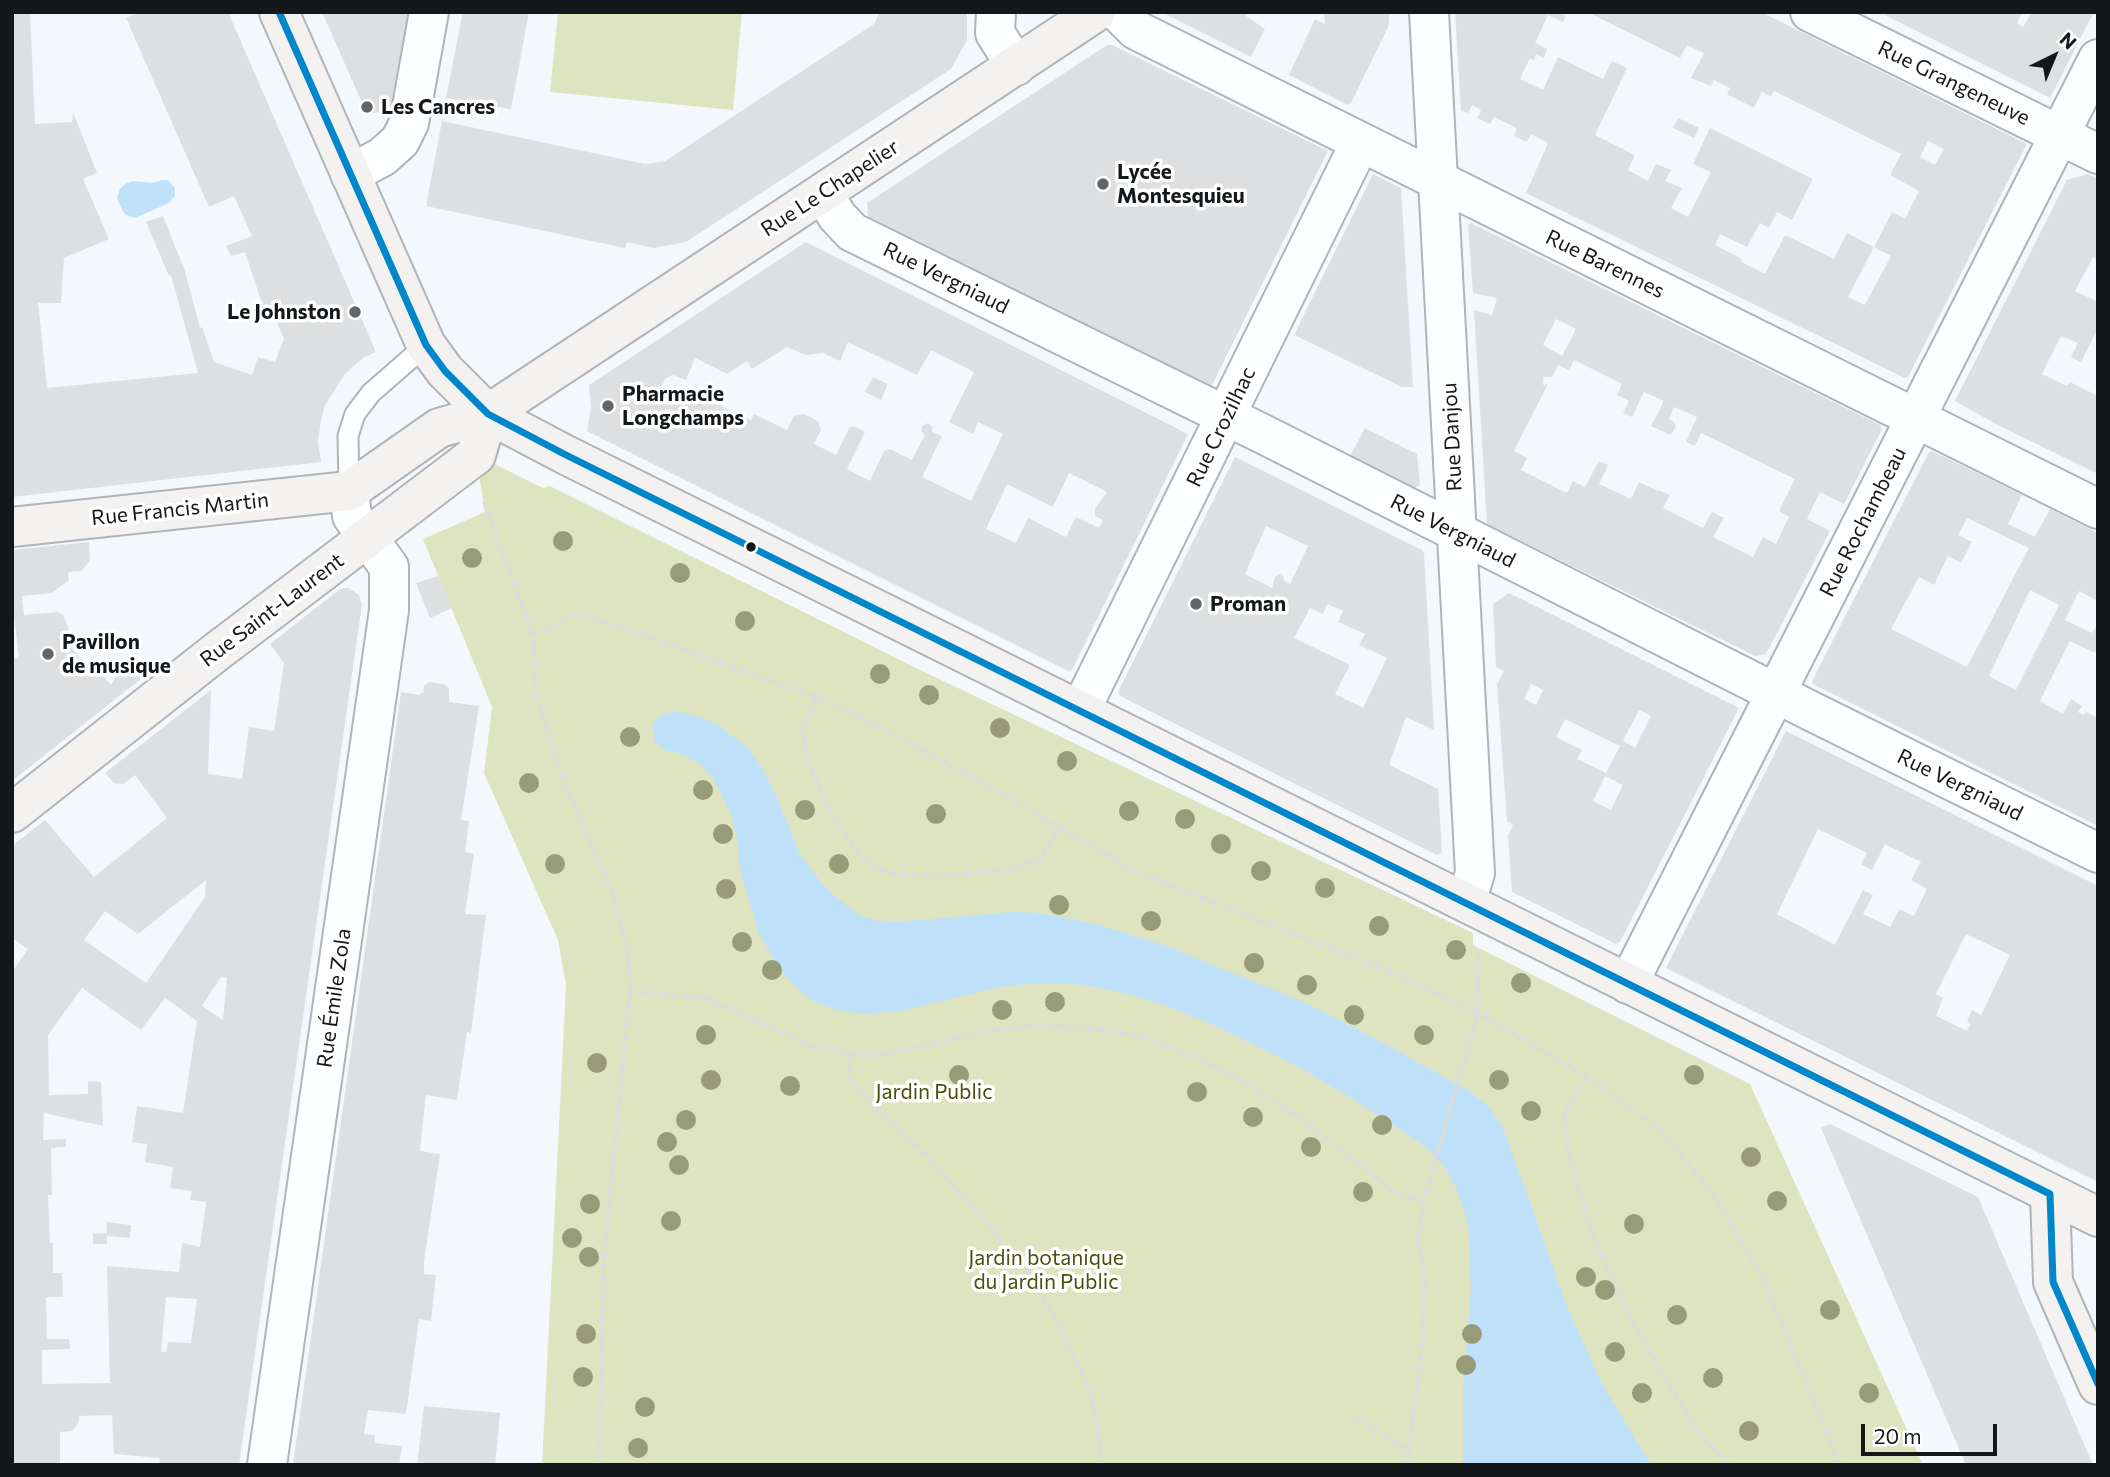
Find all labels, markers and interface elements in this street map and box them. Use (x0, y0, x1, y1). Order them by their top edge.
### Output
north arrow (2019, 21, 2089, 91)
text: N (2056, 27, 2082, 54)
street label: Rue Grangeneuve (1874, 35, 2034, 131)
place label: Les Cancres (381, 94, 495, 120)
marker: Les Cancres (359, 99, 375, 115)
street label: Rue Le Chapelier (756, 134, 904, 242)
place label: Lycée Montesquieu (1117, 159, 1245, 209)
marker: Lycée Montesquieu (1095, 176, 1111, 192)
street label: Rue Barennes (1541, 224, 1669, 304)
street label: Rue Vergniaud (879, 237, 1013, 319)
place label: Le Johnston (227, 299, 341, 325)
marker: Le Johnston (347, 304, 363, 320)
street label: Rue Crozilhac (1181, 363, 1261, 491)
place label: Pharmacie Longchamps (622, 381, 744, 431)
street label: Rue Danjou (1437, 382, 1467, 492)
marker: Pharmacie Longchamps (600, 398, 616, 414)
street label: Rue Rochambeau (1814, 443, 1912, 601)
street label: Rue Francis Martin (90, 487, 270, 531)
street label: Rue Vergniaud (1386, 489, 1520, 573)
unlabelled marker (744, 540, 758, 554)
street label: Rue Saint-Laurent (195, 548, 349, 672)
place label: Proman (1210, 591, 1286, 617)
marker: Proman (1188, 596, 1204, 612)
place label: Pavillon de musique (62, 629, 171, 679)
marker: Pavillon de musique (40, 646, 56, 662)
street label: Rue Vergniaud (1893, 744, 2027, 826)
street label: Rue Émile Zola (312, 927, 356, 1069)
park label: Jardin Public (875, 1079, 993, 1105)
park label: Jardin botanique du Jardin Public (968, 1245, 1124, 1295)
scale bar (1865, 1410, 2002, 1454)
text: 20 m (1874, 1423, 1922, 1448)

